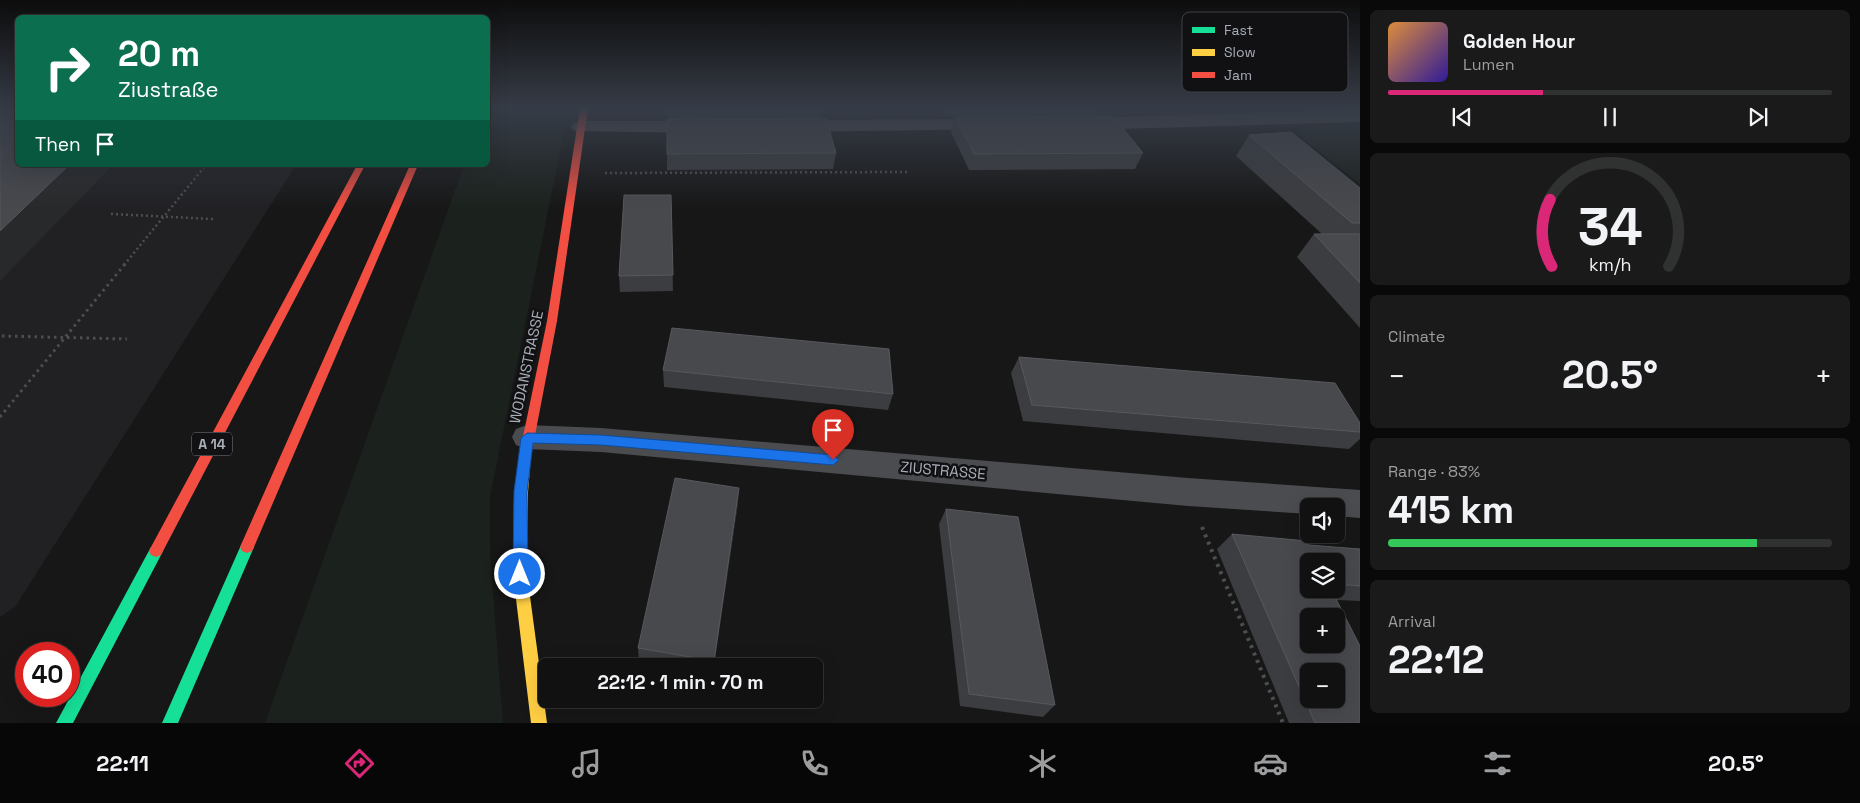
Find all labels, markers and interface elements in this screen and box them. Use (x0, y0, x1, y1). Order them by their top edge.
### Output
legend (1182, 12, 1348, 92)
text: Fast (1224, 21, 1253, 39)
text: Golden Hour (1463, 29, 1575, 54)
text: 20 m (118, 32, 200, 76)
icon: right (35, 35, 100, 100)
text: Slow (1224, 43, 1256, 61)
text: Lumen (1463, 54, 1515, 75)
text: Jam (1224, 66, 1252, 84)
text: Ziustraße (118, 75, 218, 103)
icon: previous (1448, 103, 1476, 131)
icon: pause (1596, 103, 1624, 131)
icon: next (1744, 103, 1772, 131)
icon: arrive (91, 130, 119, 158)
text: Then (35, 132, 81, 157)
text: 34 (1578, 194, 1642, 260)
text: km/h (1589, 253, 1631, 276)
street label: WODANSTRASSE (505, 309, 547, 425)
text: Climate (1388, 326, 1445, 347)
text: 20.5° (1562, 351, 1658, 399)
text: − (1388, 358, 1405, 394)
text: + (1815, 358, 1832, 394)
pin (812, 409, 854, 460)
icon: arrive (819, 416, 847, 444)
road number: A 14 (192, 432, 232, 456)
street label: ZIUSTRASSE (900, 457, 986, 483)
text: Range · 83% (1388, 461, 1480, 482)
text: 415 km (1388, 486, 1514, 534)
map controls (1300, 498, 1345, 708)
button: sound (1300, 498, 1345, 543)
position arrow (493, 547, 545, 599)
button: layers (1300, 553, 1345, 598)
button: + (1300, 608, 1345, 653)
text: Arrival (1388, 611, 1436, 632)
text: 22:12 (1388, 636, 1484, 684)
speed limit sign: 40 (15, 642, 80, 707)
button: − (1300, 663, 1345, 708)
text: 22:12 · 1 min · 70 m (598, 670, 763, 695)
icon: directions (342, 746, 377, 781)
icon: music (569, 746, 604, 781)
icon: phone (797, 746, 832, 781)
icon: climate (1025, 746, 1060, 781)
icon: car (1253, 746, 1288, 781)
icon: filters (1480, 746, 1515, 781)
text: 22:11 (96, 749, 149, 777)
text: 20.5° (1708, 749, 1764, 777)

